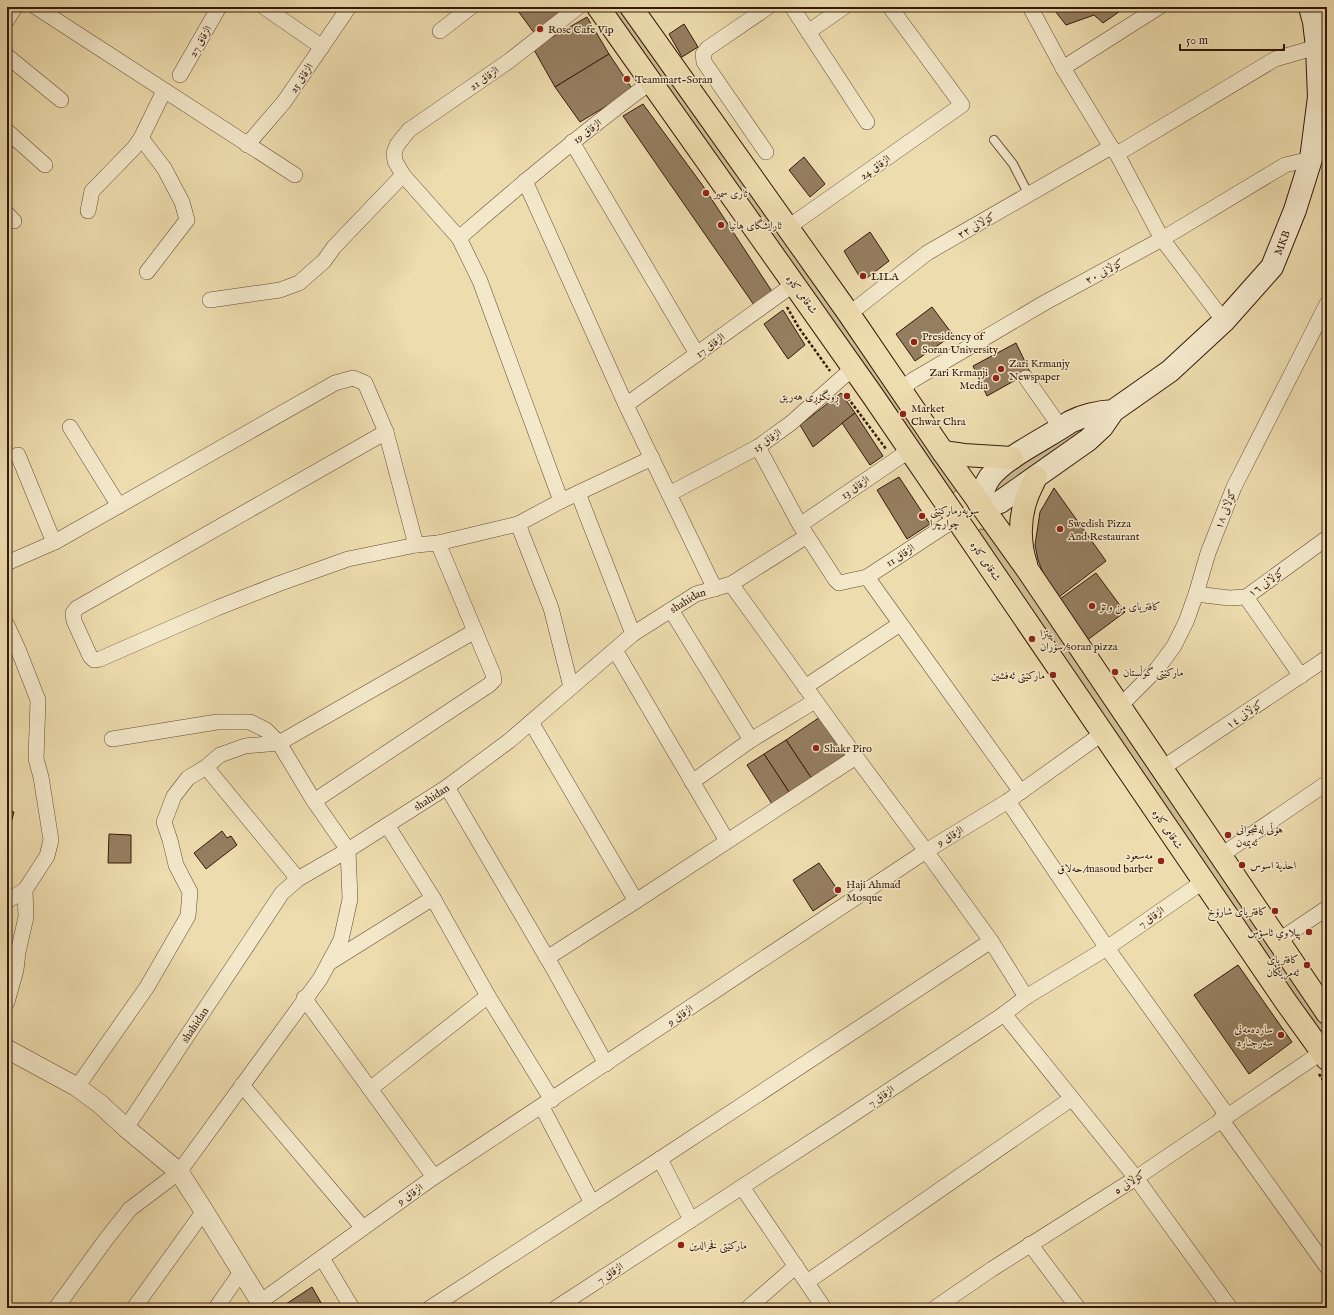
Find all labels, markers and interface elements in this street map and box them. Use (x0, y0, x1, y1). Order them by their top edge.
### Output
street label: الزقاق 27 (186, 23, 215, 60)
place label: Rose Cafe Vip (548, 23, 614, 37)
marker: Rose Cafe Vip (535, 24, 545, 34)
scale bar (1180, 26, 1284, 52)
text: 50 m (1186, 33, 1208, 48)
street label: الزقاق 25 (287, 61, 317, 96)
street label: الزقاق 21 (467, 64, 502, 94)
place label: Teammart-Soran (635, 73, 713, 87)
marker: Teammart-Soran (622, 74, 632, 84)
street label: الزقاق 19 (570, 116, 605, 147)
street label: الزقاق 24 (858, 152, 894, 183)
place label: ئارى سمير (713, 187, 748, 201)
marker: ئارى سمير (701, 188, 711, 198)
street label: کۆڵانی ٢٢ (955, 209, 998, 242)
place label: ئارایشگای هانیا (729, 218, 783, 233)
marker: ئارایشگای هانیا (716, 220, 726, 230)
street label: MKB (1271, 229, 1294, 258)
street label: کۆڵانی ٢٠ (1083, 256, 1126, 288)
place label: LILA (871, 270, 899, 284)
marker: LILA (858, 271, 868, 281)
street label: شەقامی کاوە (782, 272, 820, 317)
street label: الزقاق 17 (693, 330, 728, 361)
place label: Presidency of Soran University (922, 330, 999, 357)
marker: Presidency of Soran University (909, 337, 919, 347)
place label: Zari Krmanjy Newspaper (1009, 357, 1071, 384)
marker: Zari Krmanjy Newspaper (996, 364, 1006, 374)
place label: Zari Krmanji Media (930, 366, 988, 393)
marker: Zari Krmanji Media (991, 373, 1001, 383)
place label: ڕونگۆڕی هەریق (779, 389, 839, 406)
marker: ڕونگۆڕی هەریق (842, 391, 852, 401)
place label: Market Chwar Chra (911, 402, 966, 429)
marker: Market Chwar Chra (898, 409, 908, 419)
street label: الزقاق 15 (751, 426, 785, 456)
street label: الزقاق 13 (838, 473, 873, 503)
street label: کۆڵانی ١٨ (1212, 488, 1240, 531)
place label: سوپەرمارکێتی چوارچرا (930, 504, 979, 531)
marker: سوپەرمارکێتی چوارچرا (917, 511, 927, 521)
place label: Swedish Pizza And Restaurant (1067, 517, 1140, 544)
marker: Swedish Pizza And Restaurant (1055, 524, 1065, 534)
street label: شەقامی کاوە (967, 539, 1004, 584)
street label: الزقاق 11 (883, 541, 918, 570)
street label: کۆڵانی ١٦ (1246, 565, 1288, 600)
street label: shahidan (667, 586, 708, 617)
place label: کافتریای من و تۆ (1099, 600, 1161, 615)
marker: کافتریای من و تۆ (1087, 601, 1097, 611)
place label: پیتزا سۆران/soran pizza (1040, 627, 1118, 654)
marker: پیتزا سۆران/soran pizza (1027, 634, 1037, 644)
place label: مارکێتی گوڵستان (1123, 665, 1184, 681)
marker: مارکێتی گوڵستان (1110, 667, 1120, 677)
place label: مارکێتی ئەفشین (991, 669, 1045, 684)
marker: مارکێتی ئەفشین (1048, 670, 1058, 680)
street label: کۆڵانی ١٤ (1223, 697, 1266, 732)
place label: Shakr Piro (824, 742, 872, 756)
marker: Shakr Piro (811, 743, 821, 753)
street label: shahidan (411, 781, 453, 814)
street label: شەقامی کاوە (1149, 807, 1186, 852)
place label: هۆڵی لەشجوانی ئەیمەن (1236, 822, 1283, 850)
street label: الزقاق 9 (934, 824, 966, 851)
marker: هۆڵی لەشجوانی ئەیمەن (1223, 830, 1233, 840)
place label: مەسعود حەلاق/masoud barber (1057, 849, 1153, 876)
marker: مەسعود حەلاق/masoud barber (1156, 856, 1166, 866)
place label: احذية اسوس (1250, 859, 1296, 873)
marker: احذية اسوس (1237, 860, 1247, 870)
place label: Haji Ahmad Mosque (846, 878, 901, 905)
marker: Haji Ahmad Mosque (833, 885, 843, 895)
street label: الزقاق 7 (1136, 904, 1167, 932)
place label: کافتریای شارۆخ (1208, 905, 1267, 922)
marker: کافتریای شارۆخ (1270, 906, 1280, 916)
place label: پيلاوي ئاسؤس (1248, 926, 1301, 941)
marker: پيلاوي ئاسؤس (1304, 927, 1314, 937)
place label: کافتریای ئەمریکان (1267, 953, 1300, 980)
marker: کافتریای ئەمریکان (1302, 960, 1312, 970)
street label: الزقاق 9 (664, 1002, 696, 1030)
street label: shahidan (179, 1005, 212, 1046)
place label: ساردەمەنی سەرجنار2 (1234, 1023, 1273, 1050)
marker: ساردەمەنی سەرجنار2 (1276, 1030, 1286, 1040)
street label: الزقاق 7 (866, 1083, 897, 1111)
street label: کۆڵانی ٥ (1111, 1167, 1148, 1198)
street label: الزقاق 9 (394, 1181, 426, 1209)
place label: مارکێتی فخرالدین (689, 1239, 747, 1254)
marker: مارکێتی فخرالدین (676, 1240, 686, 1250)
street label: الزقاق 7 (595, 1260, 626, 1288)

